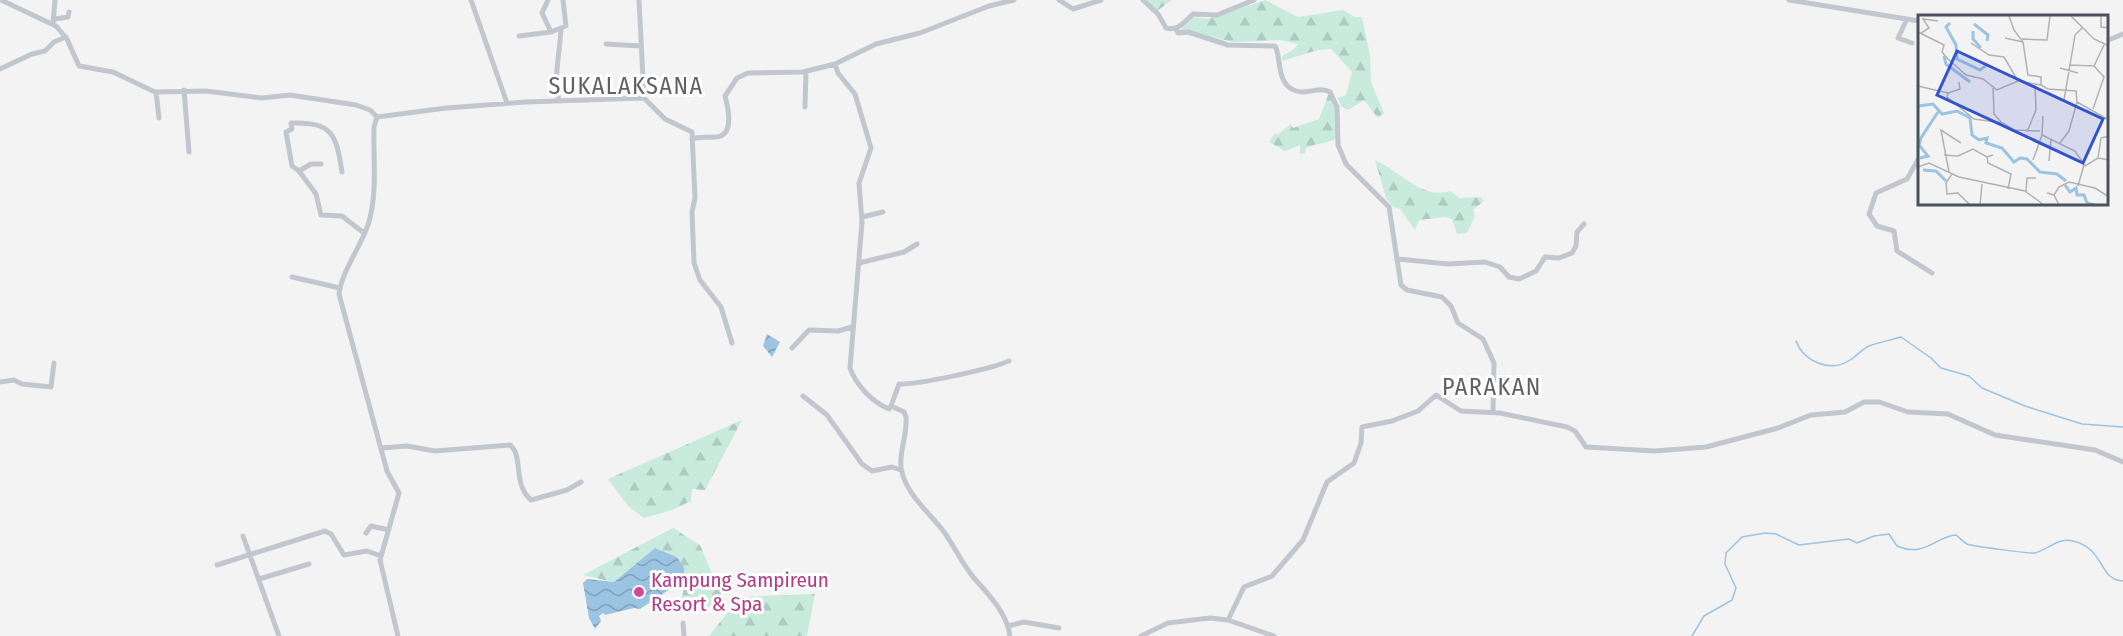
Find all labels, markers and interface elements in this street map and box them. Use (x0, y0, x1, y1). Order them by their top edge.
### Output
inset map (1918, 15, 2108, 206)
district label: SUKALAKSANA (548, 72, 704, 100)
district label: PARAKAN (1442, 373, 1542, 401)
place label: Kampung Sampireun Resort & Spa (651, 567, 829, 617)
marker: Kampung Sampireun Resort & Spa (632, 585, 646, 599)

